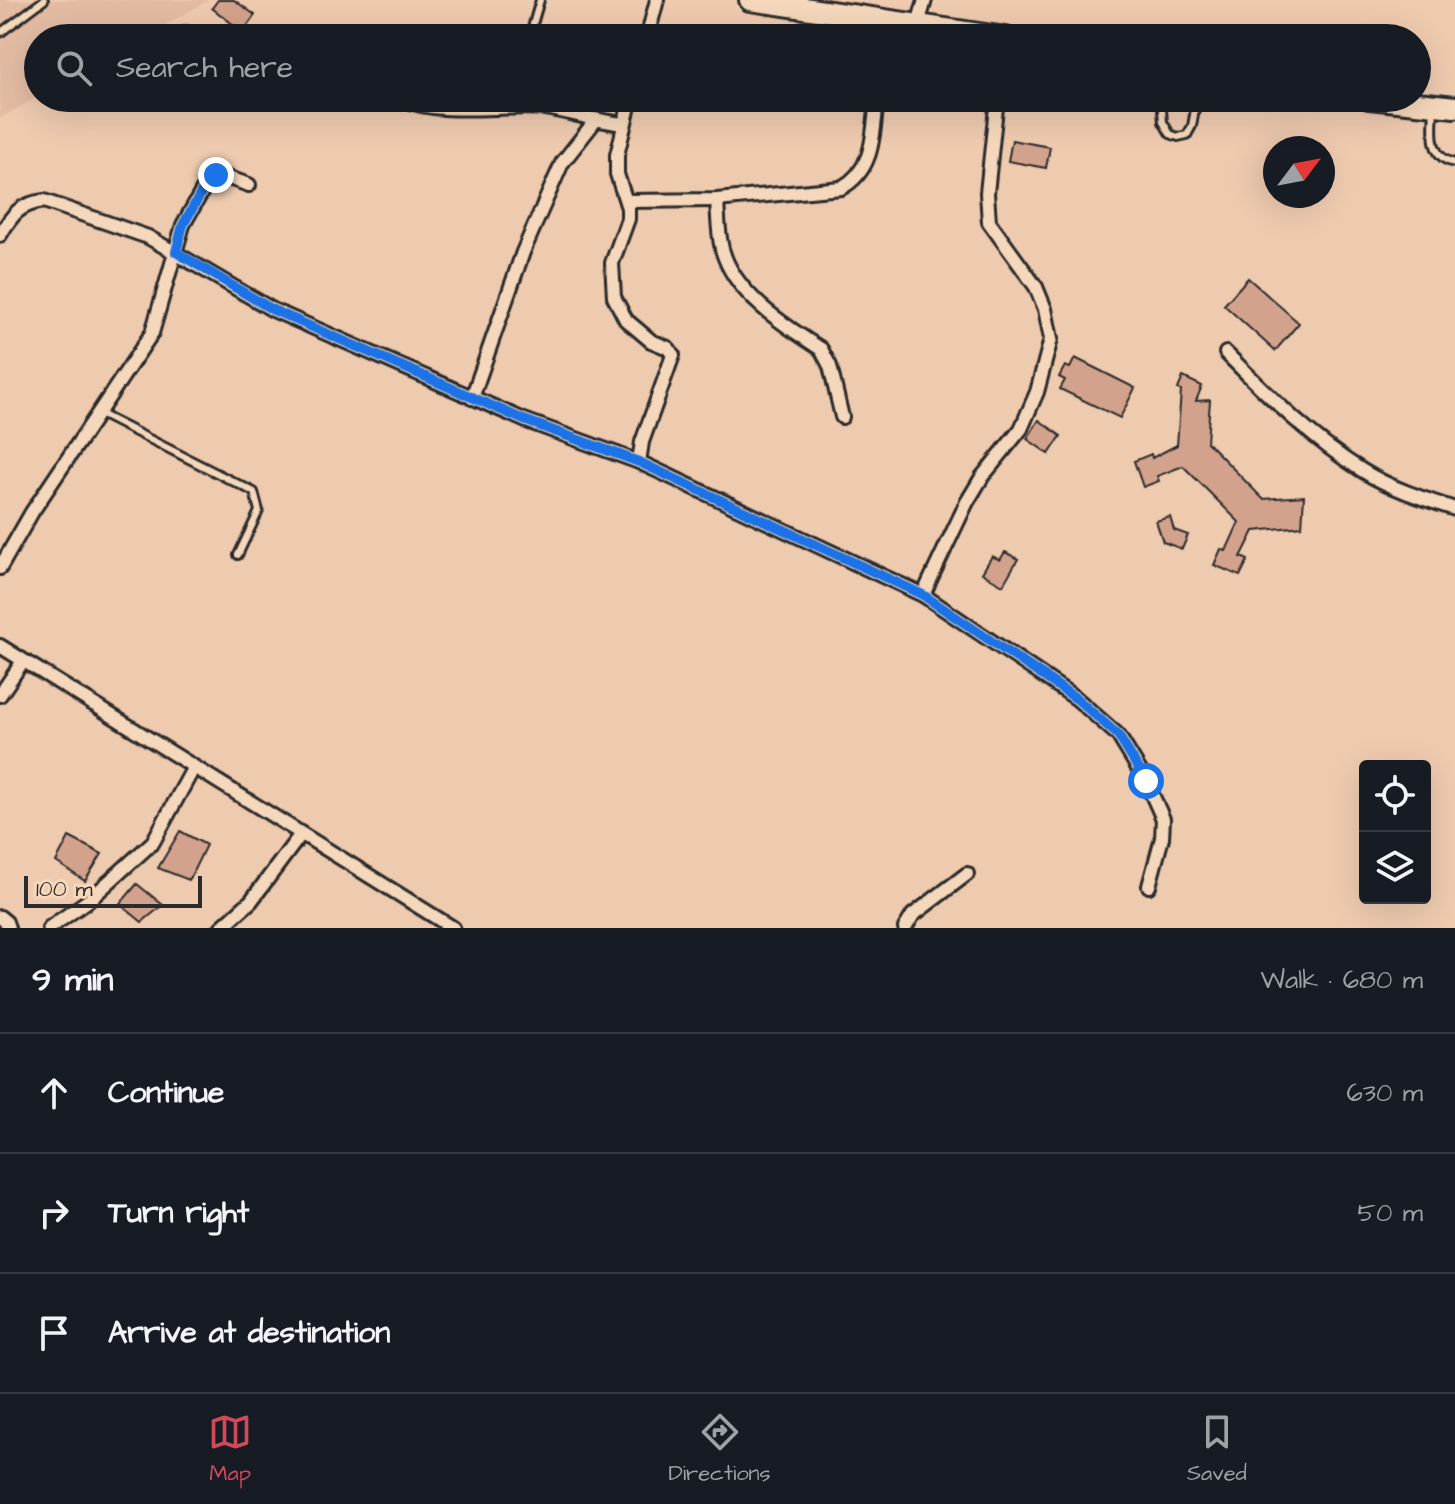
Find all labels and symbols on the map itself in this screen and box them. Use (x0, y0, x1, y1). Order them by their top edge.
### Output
north arrow (1263, 136, 1335, 208)
route end (198, 157, 234, 193)
route start (1128, 763, 1164, 799)
scale bar (24, 872, 202, 908)

